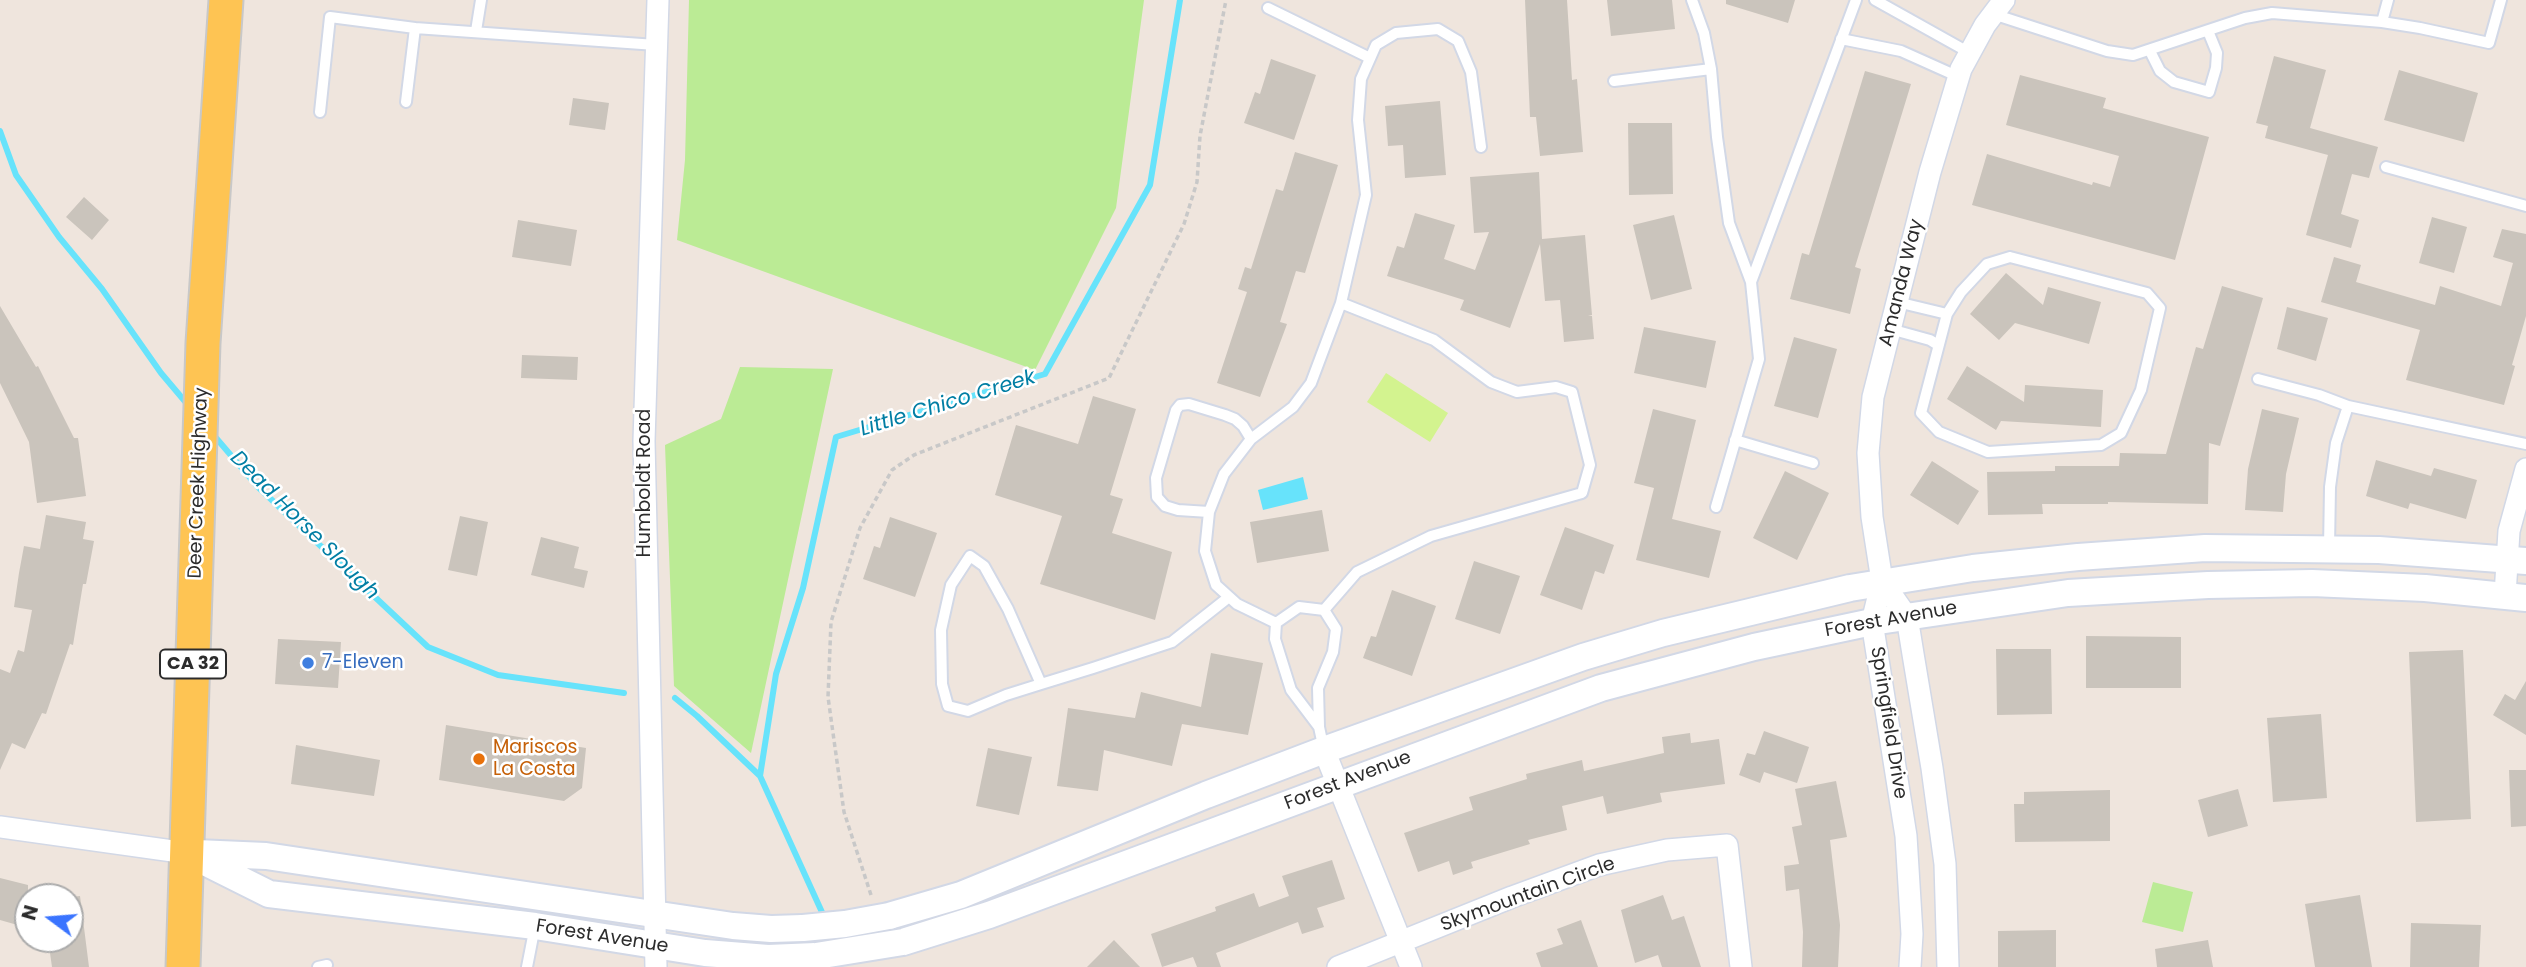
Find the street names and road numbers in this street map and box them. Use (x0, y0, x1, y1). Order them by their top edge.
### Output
street label: Amanda Way (1875, 217, 1929, 349)
street label: Deer Creek Highway (184, 387, 214, 579)
street label: Humboldt Road (634, 409, 656, 557)
street label: Forest Avenue (1823, 597, 1959, 643)
street label: Springfield Drive (1865, 645, 1911, 801)
road number: CA 32 (160, 650, 226, 678)
street label: Forest Avenue (1281, 746, 1415, 816)
street label: Skymountain Circle (1438, 853, 1618, 937)
street label: Forest Avenue (534, 915, 670, 959)

